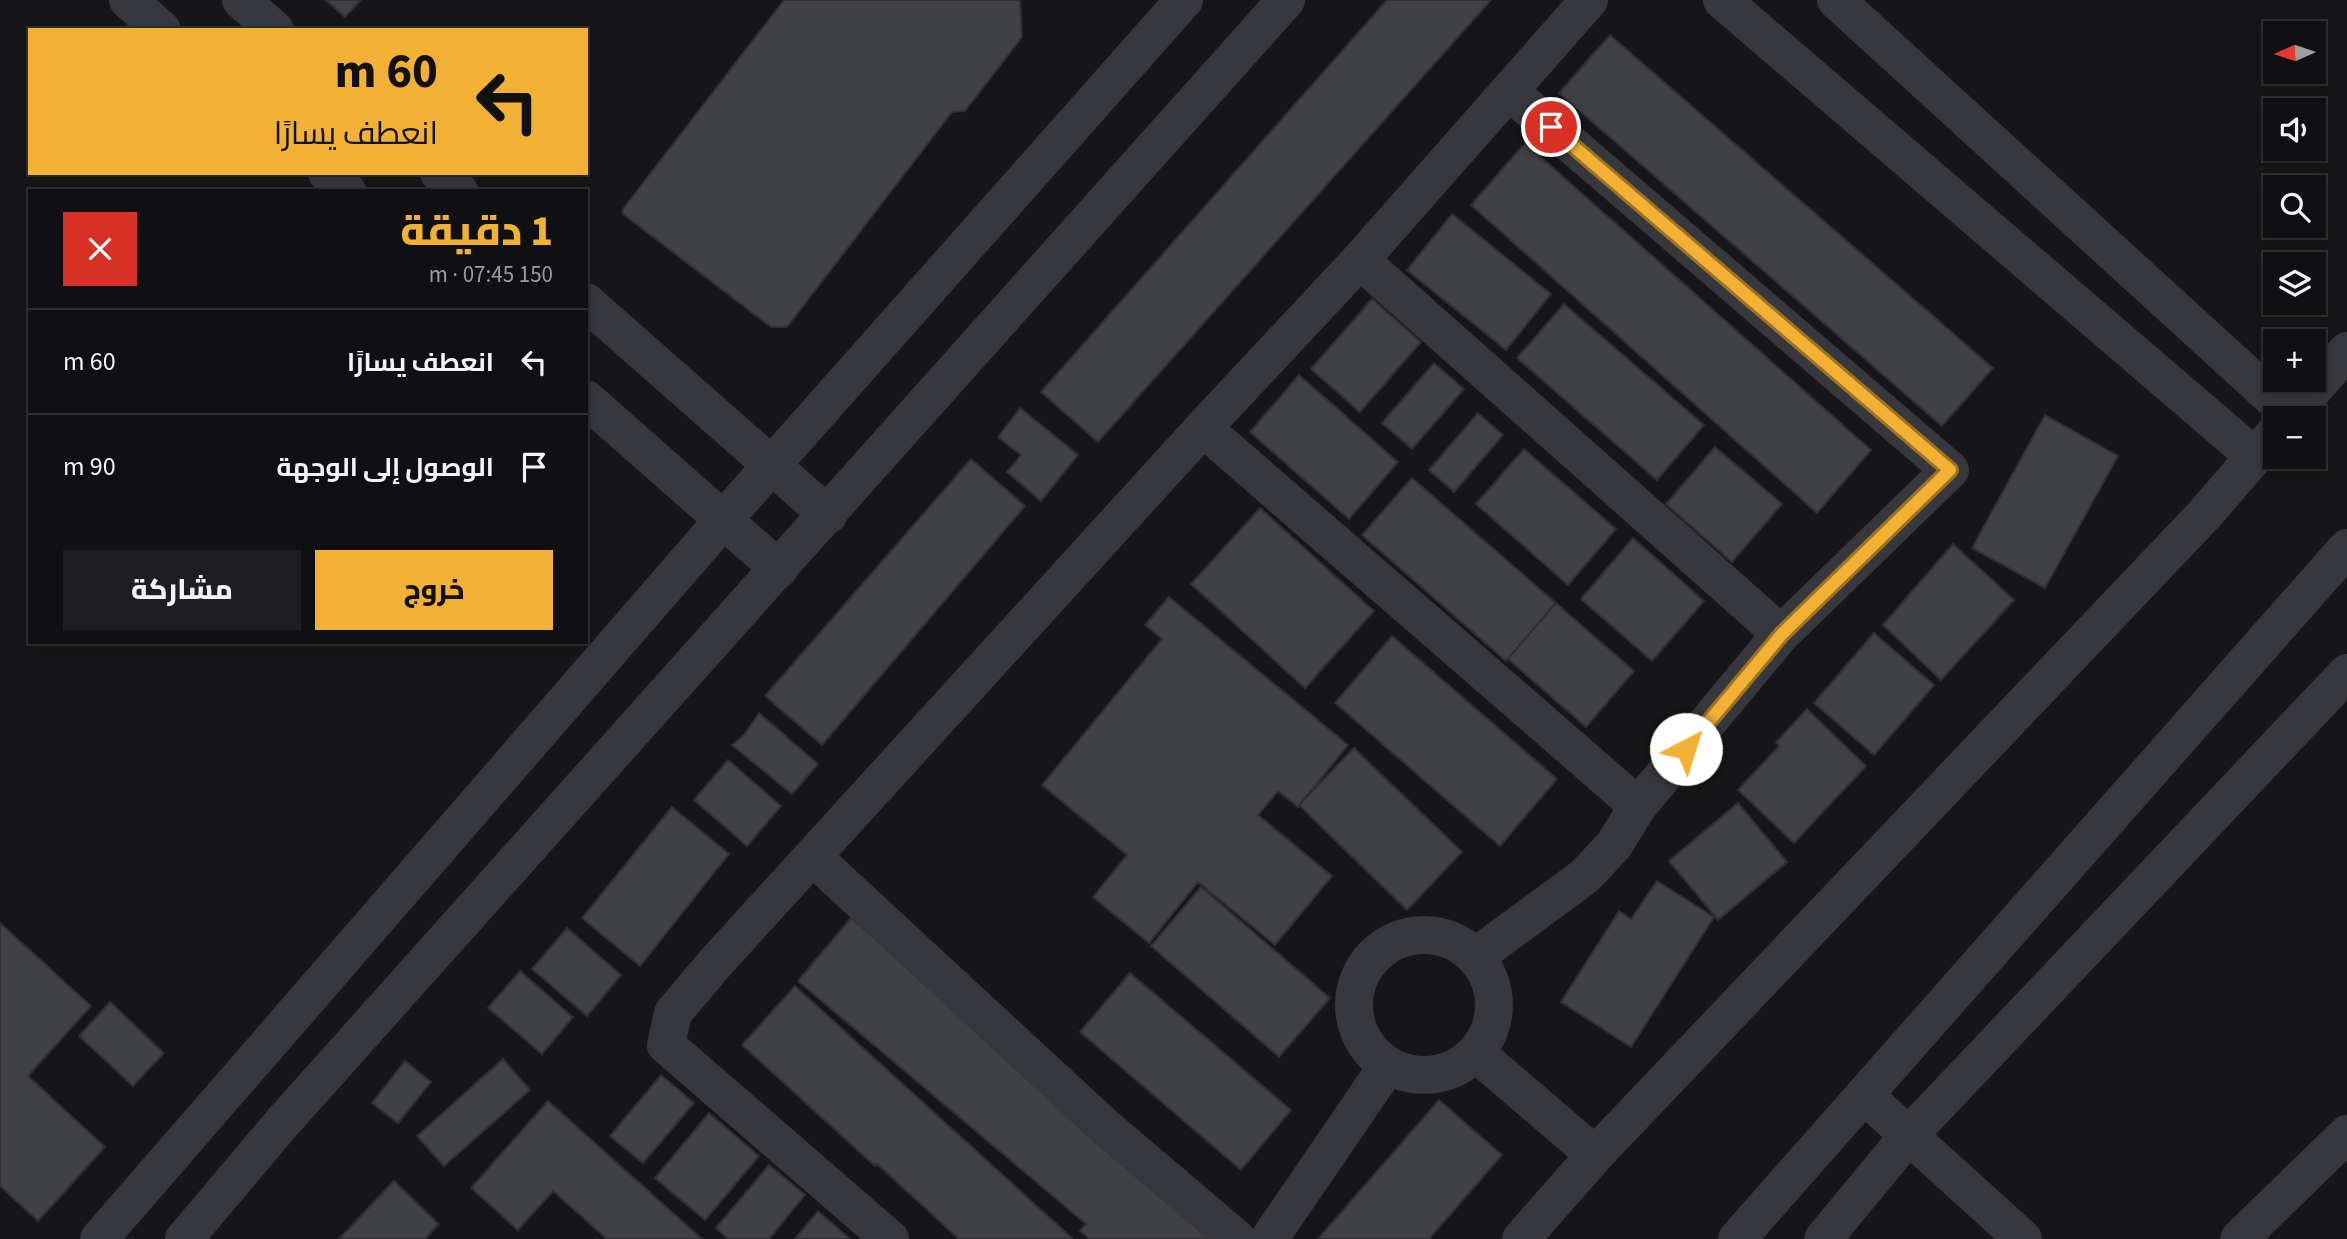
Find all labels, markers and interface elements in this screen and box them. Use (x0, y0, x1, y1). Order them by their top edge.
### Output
north arrow (2263, 21, 2326, 84)
map controls (2263, 21, 2326, 469)
text: 60 m (334, 37, 438, 107)
icon: left (462, 56, 553, 147)
pin (1521, 97, 1581, 157)
button: sound (2263, 98, 2326, 161)
icon: arrive (1532, 108, 1570, 146)
text: انعطف يسارًا (274, 111, 438, 157)
button: search (2263, 175, 2326, 238)
text: 1 دقيقة (400, 202, 553, 262)
button: close (63, 212, 137, 286)
button: layers (2263, 252, 2326, 315)
text: 150 m · 07:45 (429, 258, 553, 291)
button: + (2263, 329, 2326, 392)
text: 60 m (63, 343, 116, 380)
icon: left (515, 343, 553, 381)
text: انعطف يسارًا (347, 344, 494, 381)
button: − (2263, 406, 2326, 469)
text: 90 m (63, 448, 116, 485)
icon: arrive (515, 448, 553, 486)
text: الوصول إلى الوجهة (276, 449, 494, 486)
button: مشاركة (63, 550, 301, 630)
button: خروج (315, 550, 553, 630)
position arrow (1649, 712, 1723, 786)

